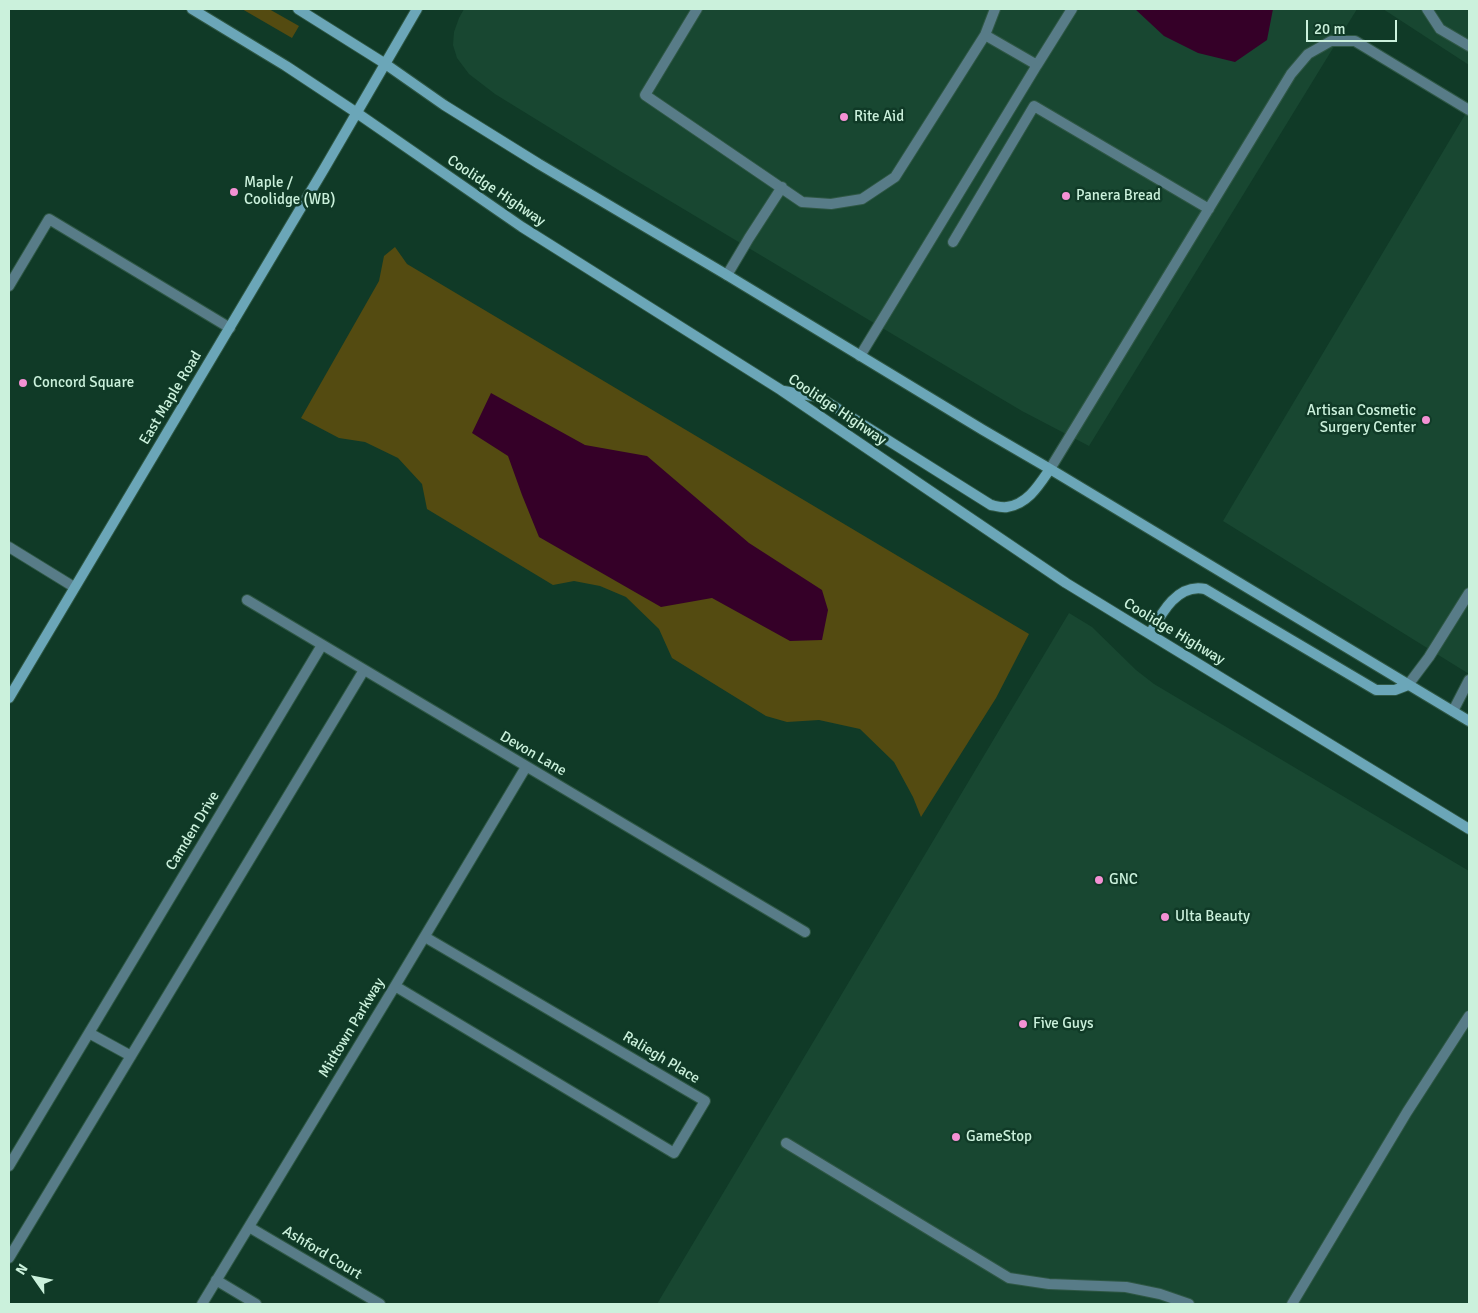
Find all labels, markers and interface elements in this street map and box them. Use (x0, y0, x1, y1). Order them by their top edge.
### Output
scale bar (1308, 10, 1399, 42)
text: 20 m (1314, 20, 1345, 38)
place label: Rite Aid (854, 108, 904, 126)
marker: Rite Aid (838, 111, 850, 123)
street label: Coolidge Highway (443, 151, 549, 231)
place label: Maple / Coolidge (WB) (244, 174, 335, 209)
marker: Maple / Coolidge (WB) (228, 186, 240, 198)
place label: Panera Bread (1076, 187, 1161, 205)
marker: Panera Bread (1060, 190, 1072, 202)
street label: East Maple Road (136, 348, 206, 448)
street label: Coolidge Highway (784, 370, 890, 450)
place label: Concord Square (33, 374, 134, 392)
marker: Concord Square (17, 377, 29, 389)
place label: Artisan Cosmetic Surgery Center (1307, 402, 1416, 437)
marker: Artisan Cosmetic Surgery Center (1420, 414, 1432, 426)
street label: Coolidge Highway (1120, 595, 1228, 669)
street label: Devon Lane (496, 728, 570, 780)
street label: Camden Drive (162, 788, 224, 874)
place label: GNC (1109, 871, 1138, 889)
marker: GNC (1093, 874, 1105, 886)
place label: Ulta Beauty (1175, 908, 1250, 926)
marker: Ulta Beauty (1159, 911, 1171, 923)
street label: Midtown Parkway (315, 975, 389, 1081)
place label: Five Guys (1033, 1015, 1094, 1033)
marker: Five Guys (1017, 1018, 1029, 1030)
street label: Raliegh Place (619, 1028, 703, 1088)
place label: GameStop (966, 1128, 1032, 1146)
marker: GameStop (950, 1131, 962, 1143)
street label: Ashford Court (279, 1222, 365, 1284)
north arrow (10, 1253, 60, 1303)
text: N (12, 1261, 32, 1278)

